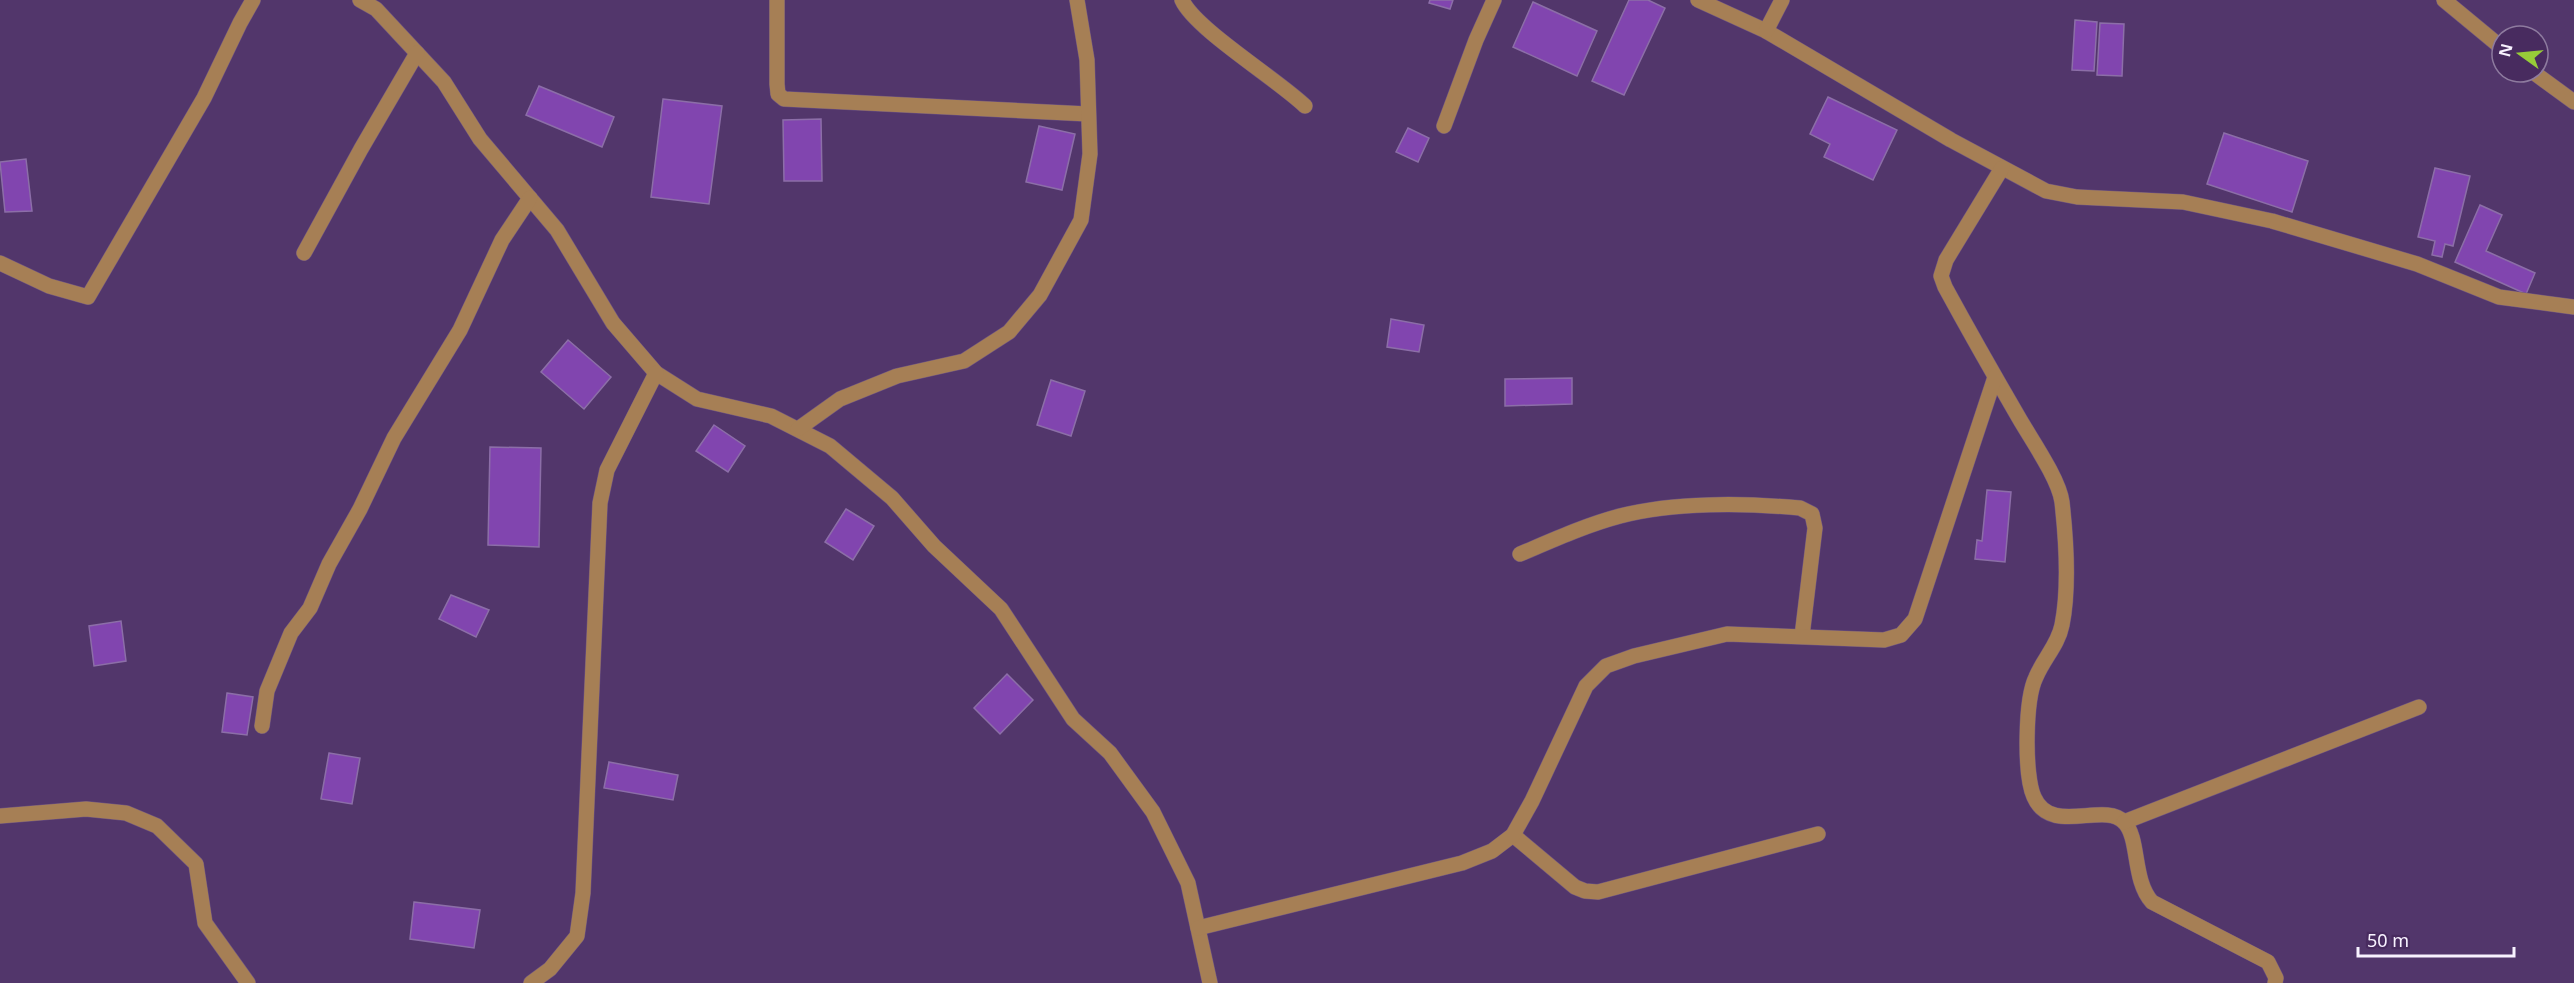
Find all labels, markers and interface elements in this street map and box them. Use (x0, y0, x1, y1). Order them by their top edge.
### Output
north arrow (2490, 24, 2550, 84)
text: N (2493, 41, 2518, 59)
scale bar (2358, 920, 2514, 958)
text: 50 m (2367, 928, 2409, 952)

